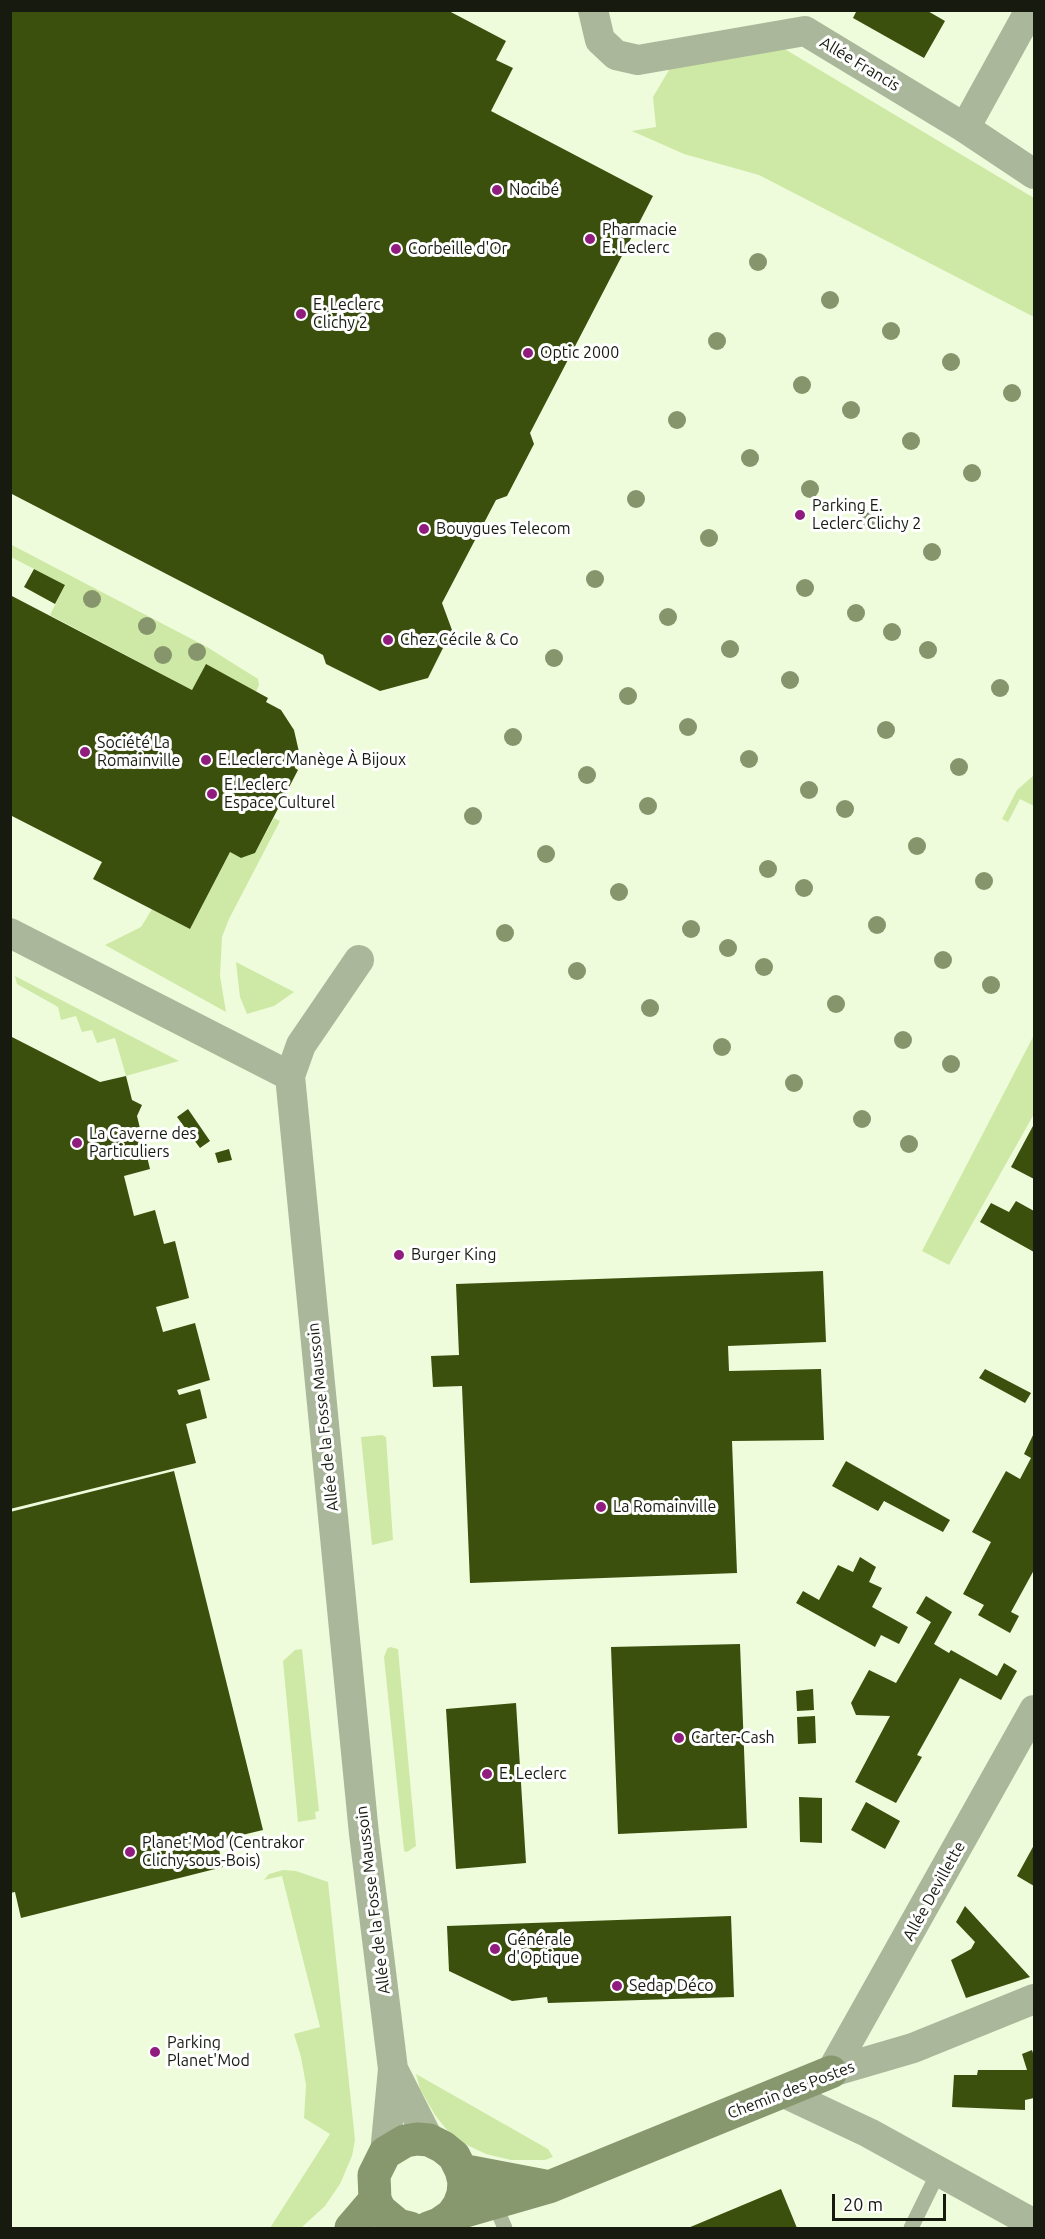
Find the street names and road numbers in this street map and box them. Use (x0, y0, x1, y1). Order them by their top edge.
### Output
street label: Allée Francis (817, 33, 903, 95)
street label: Allée de la Fosse Maussoin (304, 1322, 342, 1512)
street label: Allée de la Fosse Maussoin (352, 1805, 394, 1995)
street label: Allée Devillette (899, 1838, 969, 1944)
street label: Chemin des Postes (725, 2057, 857, 2123)

